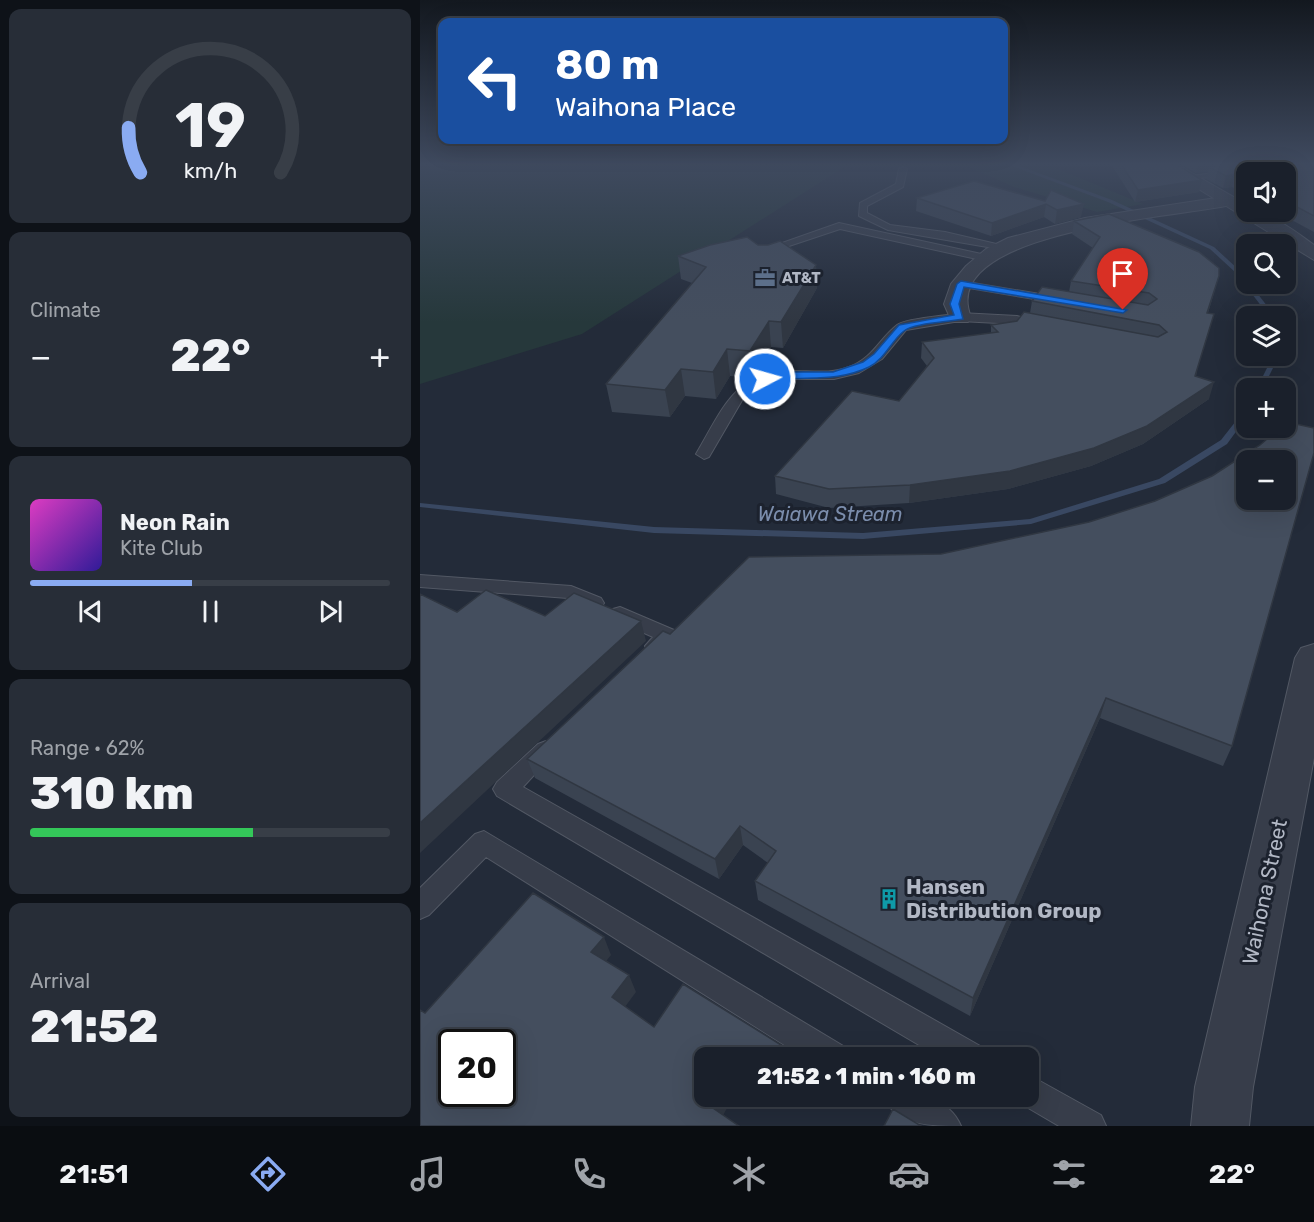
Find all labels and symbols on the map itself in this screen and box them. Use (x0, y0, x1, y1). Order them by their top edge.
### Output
pin (1097, 248, 1148, 310)
office icon: AT&T (753, 266, 777, 290)
place label: AT&T (782, 269, 821, 287)
position arrow (733, 347, 797, 411)
water label: Waiawa Stream (757, 502, 903, 526)
street label: Waihona Street (1237, 817, 1292, 967)
place label: Hansen Distribution Group (906, 874, 1101, 923)
building icon: Hansen Distribution Group (877, 887, 901, 911)
speed limit sign: 20 (438, 1029, 516, 1107)

